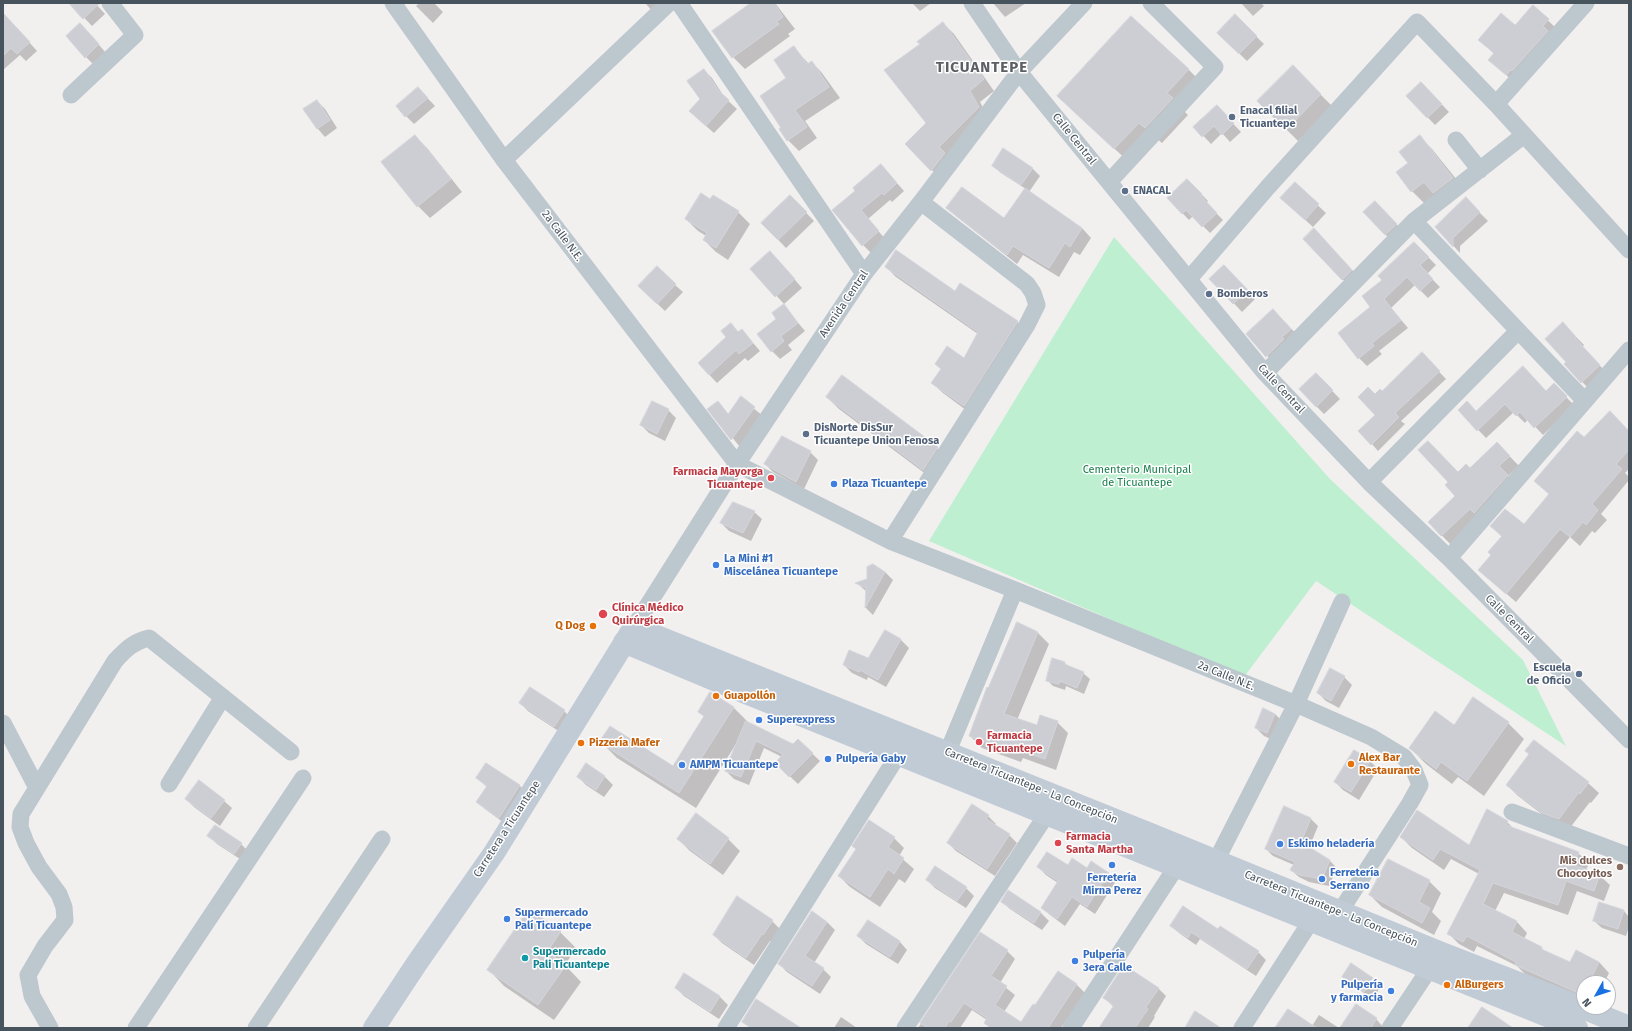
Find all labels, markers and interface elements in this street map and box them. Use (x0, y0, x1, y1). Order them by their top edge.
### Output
district label: TICUANTEPE (936, 59, 1028, 77)
place label: Enacal filial Ticuantepe (1240, 104, 1297, 130)
street label: Calle Central (1049, 111, 1099, 167)
marker: Enacal filial Ticuantepe (1227, 112, 1237, 122)
place label: ENACAL (1133, 184, 1171, 198)
marker: ENACAL (1120, 186, 1130, 196)
street label: 2a Calle N.E. (539, 208, 585, 264)
street label: Avenida Central (817, 268, 871, 340)
place label: Bomberos (1217, 287, 1268, 301)
marker: Bomberos (1204, 289, 1214, 299)
street label: Calle Central (1255, 362, 1307, 416)
place label: DisNorte DisSur Ticuantepe Union Fenosa (814, 421, 939, 447)
marker: DisNorte DisSur Ticuantepe Union Fenosa (801, 429, 811, 439)
park label: Cementerio Municipal de Ticuantepe (1083, 463, 1191, 489)
place label: Farmacia Mayorga Ticuantepe (673, 465, 763, 491)
marker: Farmacia Mayorga Ticuantepe (766, 473, 776, 483)
place label: Plaza Ticuantepe (842, 477, 927, 491)
marker: Plaza Ticuantepe (829, 479, 839, 489)
place label: La Mini #1 Miscelánea Ticuantepe (724, 552, 838, 578)
marker: La Mini #1 Miscelánea Ticuantepe (711, 560, 721, 570)
street label: Calle Central (1482, 592, 1536, 646)
place label: Clínica Médico Quirúrgica (612, 601, 684, 627)
marker: Clínica Médico Quirúrgica (597, 608, 609, 620)
place label: Q Dog (555, 619, 585, 633)
marker: Q Dog (588, 621, 598, 631)
street label: 2a Calle N.E. (1196, 659, 1256, 693)
place label: Escuela de Oficio (1527, 661, 1571, 687)
marker: Escuela de Oficio (1574, 669, 1584, 679)
place label: Guapollón (724, 689, 776, 703)
marker: Guapollón (711, 691, 721, 701)
place label: Superexpress (767, 713, 835, 727)
marker: Superexpress (754, 715, 764, 725)
place label: Farmacia Ticuantepe (987, 729, 1043, 755)
place label: Pizzería Mafer (589, 736, 660, 750)
marker: Farmacia Ticuantepe (974, 737, 984, 747)
marker: Pizzería Mafer (576, 738, 586, 748)
street label: Carretera Ticuantepe - La Concepción (942, 745, 1120, 827)
place label: Alex Bar Restaurante (1359, 751, 1420, 777)
place label: Pulpería Gaby (836, 752, 906, 766)
marker: Pulpería Gaby (823, 754, 833, 764)
place label: AMPM Ticuantepe (690, 758, 778, 772)
marker: Alex Bar Restaurante (1346, 759, 1356, 769)
marker: AMPM Ticuantepe (677, 760, 687, 770)
street label: Carretera a Ticuantepe (471, 778, 543, 880)
place label: Farmacia Santa Martha (1066, 830, 1133, 856)
place label: Eskimo heladería (1288, 837, 1374, 851)
marker: Farmacia Santa Martha (1053, 838, 1063, 848)
marker: Eskimo heladería (1275, 839, 1285, 849)
place label: Mis dulces Chocoyitos (1557, 854, 1612, 880)
marker: Ferretería Mirna Perez (1107, 860, 1117, 870)
marker: Mis dulces Chocoyitos (1615, 862, 1625, 872)
place label: Ferretería Serrano (1330, 866, 1379, 892)
street label: Carretera Ticuantepe - La Concepción (1242, 868, 1420, 950)
place label: Ferretería Mirna Perez (1083, 871, 1141, 897)
marker: Ferretería Serrano (1317, 874, 1327, 884)
place label: Supermercado Palí Ticuantepe (515, 906, 592, 932)
marker: Supermercado Palí Ticuantepe (502, 914, 512, 924)
place label: Supermercado Pali Ticuantepe (533, 945, 610, 971)
place label: Pulpería 3era Calle (1083, 948, 1132, 974)
marker: Supermercado Pali Ticuantepe (520, 953, 530, 963)
marker: Pulpería 3era Calle (1070, 956, 1080, 966)
north arrow (1576, 975, 1616, 1015)
place label: Pulpería y farmacia (1331, 978, 1383, 1004)
place label: AlBurgers (1455, 978, 1504, 992)
marker: AlBurgers (1442, 980, 1452, 990)
marker: Pulpería y farmacia (1386, 986, 1396, 996)
text: N (1580, 995, 1594, 1009)

